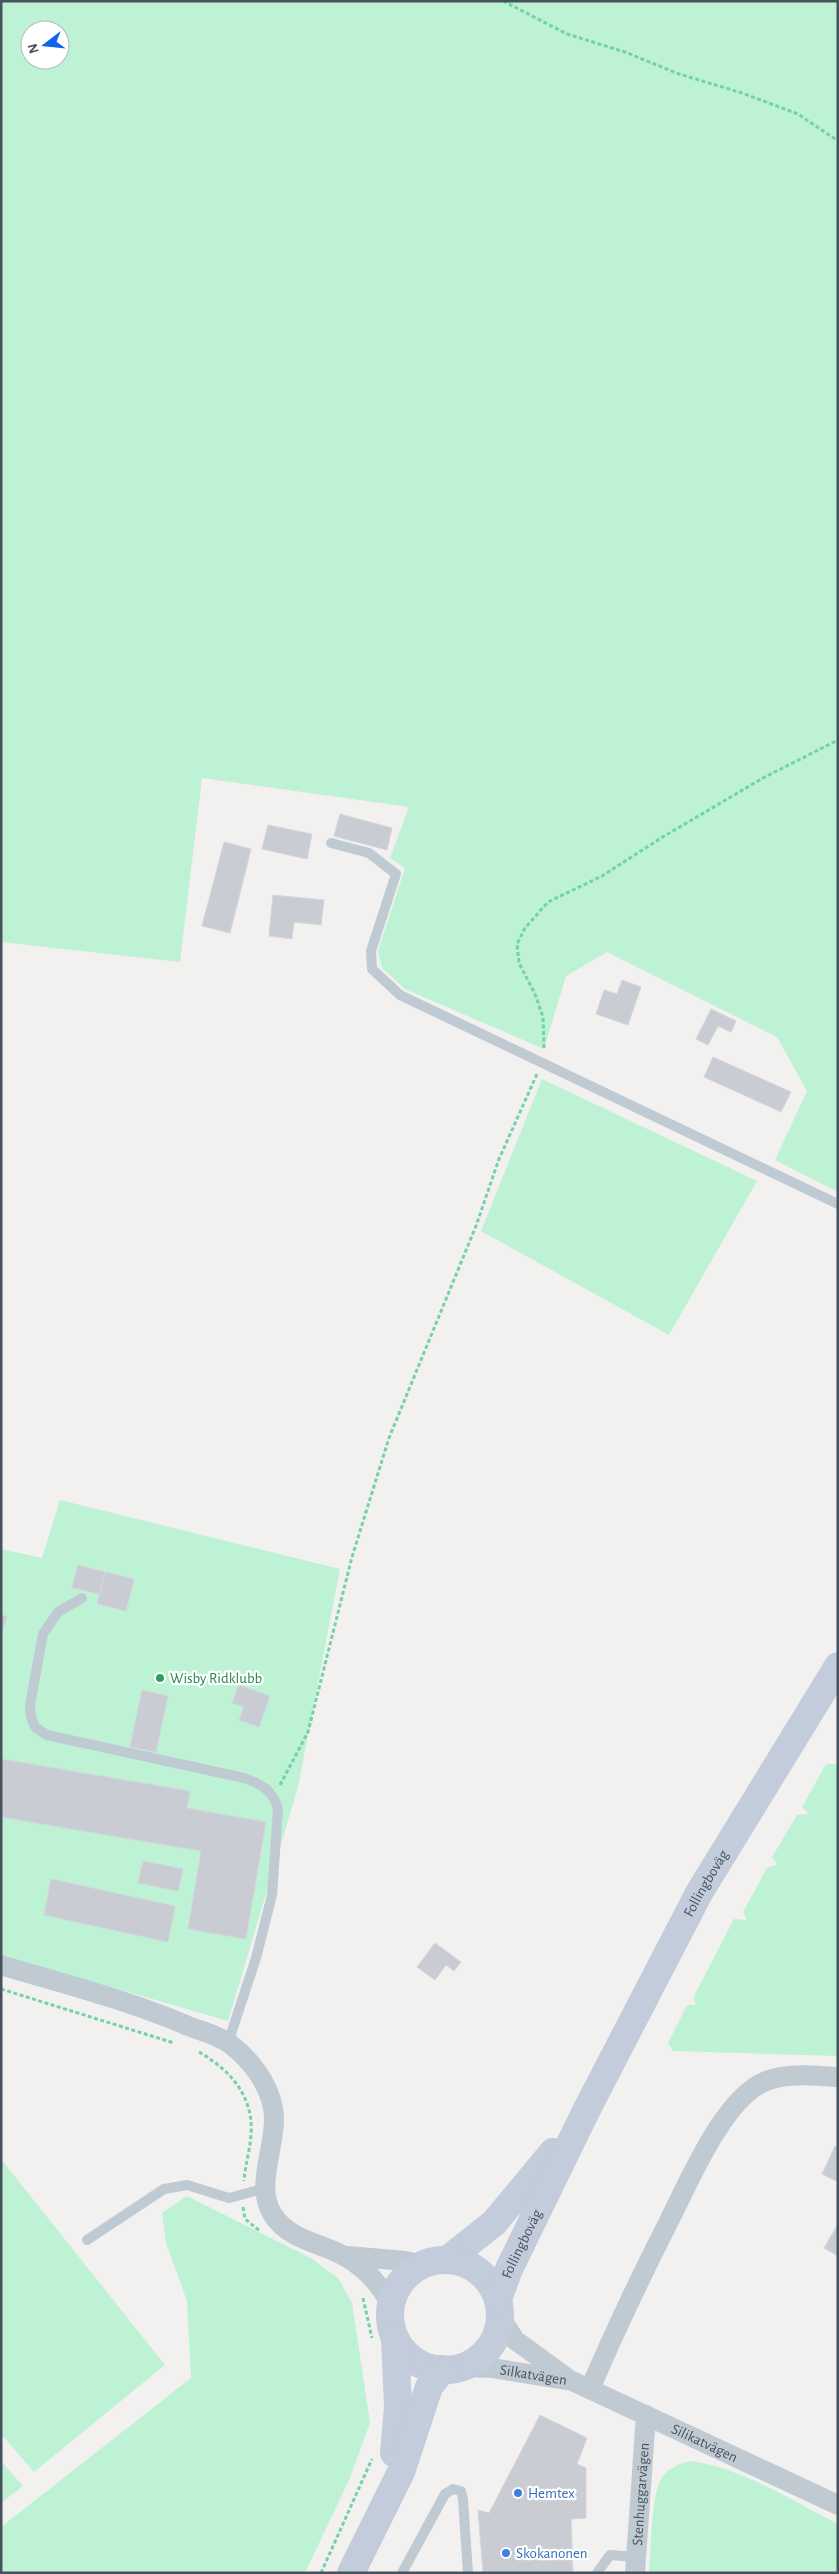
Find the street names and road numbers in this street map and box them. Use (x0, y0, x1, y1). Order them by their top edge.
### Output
street label: Follingboväg (681, 1847, 732, 1919)
street label: Follingboväg (499, 2207, 545, 2281)
street label: Silkatvägen (499, 2362, 568, 2388)
street label: Silikatvägen (669, 2421, 740, 2465)
street label: Stenhuggarvägen (630, 2442, 652, 2546)

